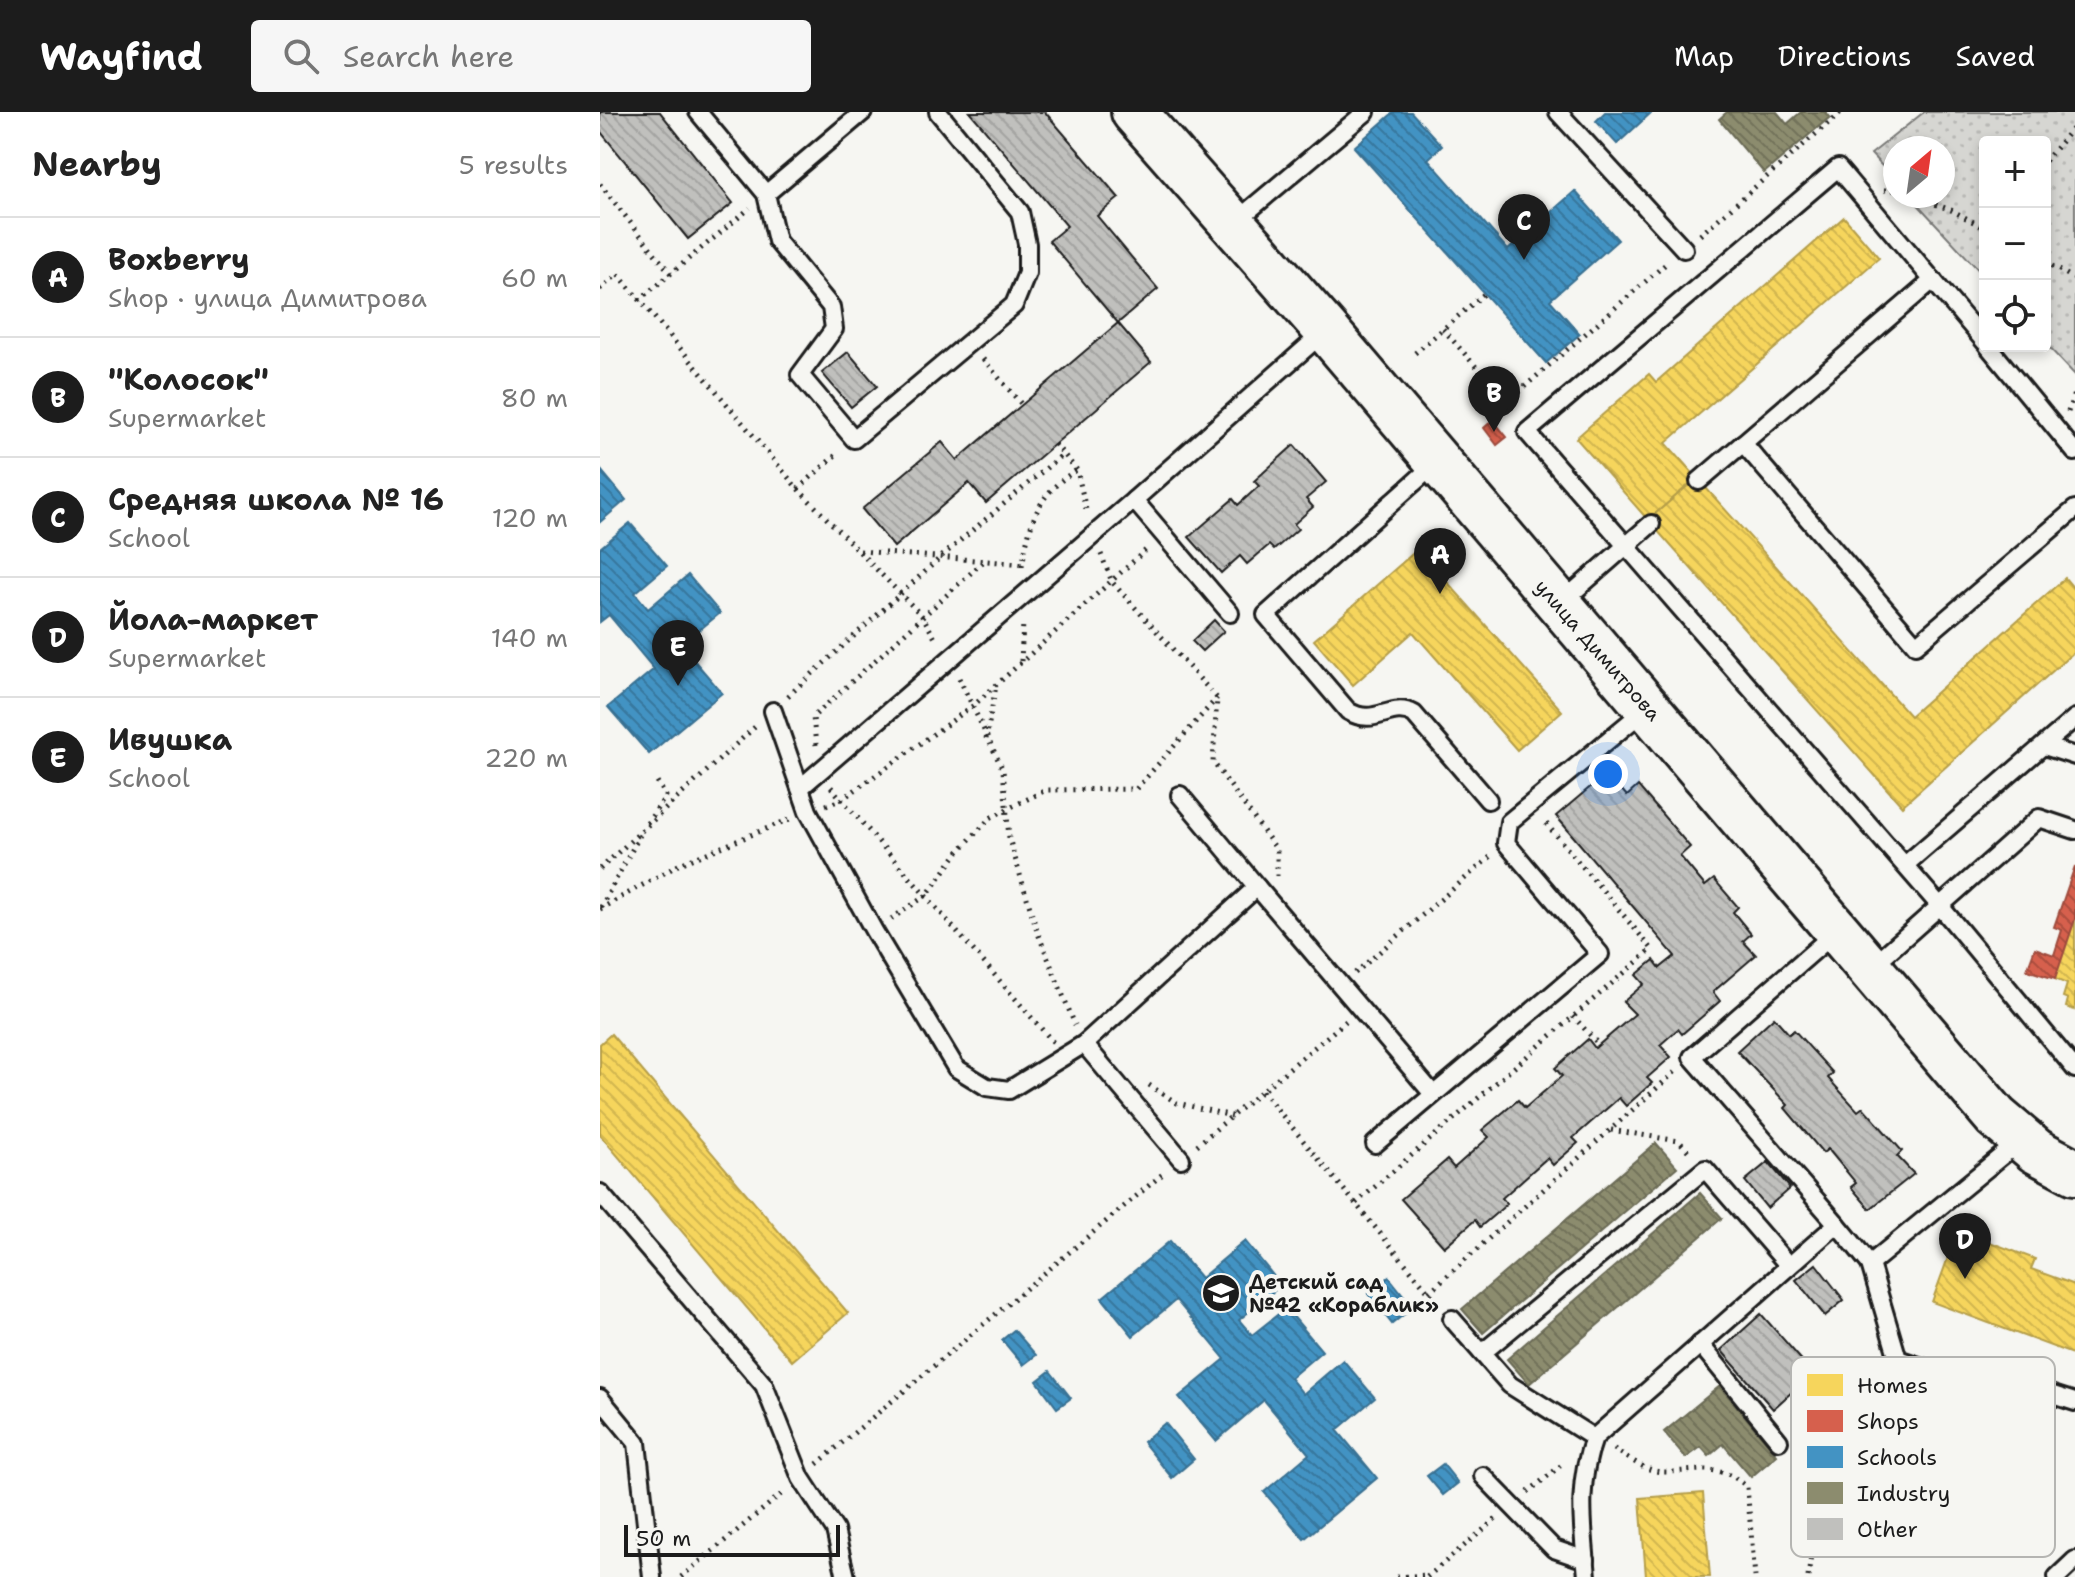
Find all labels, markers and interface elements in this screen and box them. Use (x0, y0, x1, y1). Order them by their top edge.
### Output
search box (251, 20, 811, 92)
text: Wayfind (40, 31, 203, 82)
icon: search (279, 34, 323, 78)
text: Search here (343, 36, 514, 77)
text: Map (1674, 37, 1734, 75)
text: Directions (1778, 37, 1912, 75)
text: Saved (1956, 37, 2035, 75)
north arrow (1883, 136, 1955, 208)
map controls (1979, 136, 2051, 352)
button: + (1979, 136, 2051, 208)
text: Nearby (32, 141, 162, 187)
text: 5 results (459, 147, 568, 182)
pin: C (1498, 194, 1550, 260)
button: − (1979, 208, 2051, 280)
text: Boxberry (108, 239, 250, 280)
text: A (48, 260, 68, 295)
text: 60 m (501, 260, 568, 295)
text: Shop · улица Димитрова (108, 280, 427, 315)
button: locate (1979, 280, 2051, 352)
text: "Колосок" (108, 359, 269, 400)
pin: B (1468, 366, 1520, 432)
text: B (50, 380, 66, 415)
text: 80 m (501, 380, 568, 415)
text: Supermarket (108, 400, 266, 435)
text: Средняя школа № 16 (108, 479, 444, 520)
text: C (50, 500, 66, 535)
text: 120 m (492, 500, 568, 535)
text: School (108, 520, 190, 555)
pin: A (1414, 528, 1466, 594)
street label: улица Димитрова (1529, 574, 1667, 727)
text: Йола-маркет (108, 599, 318, 640)
text: D (49, 620, 67, 655)
text: 140 m (491, 620, 568, 655)
pin: E (652, 620, 704, 686)
text: Supermarket (108, 640, 266, 675)
text: Ивушка (108, 719, 232, 760)
text: E (49, 740, 67, 775)
text: 220 m (484, 740, 568, 775)
your location (1588, 754, 1628, 794)
text: School (108, 760, 190, 795)
pin: D (1939, 1213, 1991, 1279)
place label: Детский сад №42 «Кораблик» (1249, 1269, 1439, 1318)
school or university icon: Детский сад №42 «Кораблик» (1200, 1272, 1242, 1314)
legend (1791, 1357, 2055, 1557)
text: Homes (1857, 1371, 1928, 1400)
text: Shops (1857, 1407, 1919, 1436)
text: Schools (1857, 1443, 1937, 1472)
text: Industry (1857, 1479, 1950, 1508)
text: Other (1857, 1515, 1918, 1544)
scale bar (624, 1521, 840, 1557)
text: 50 m (636, 1524, 691, 1553)

